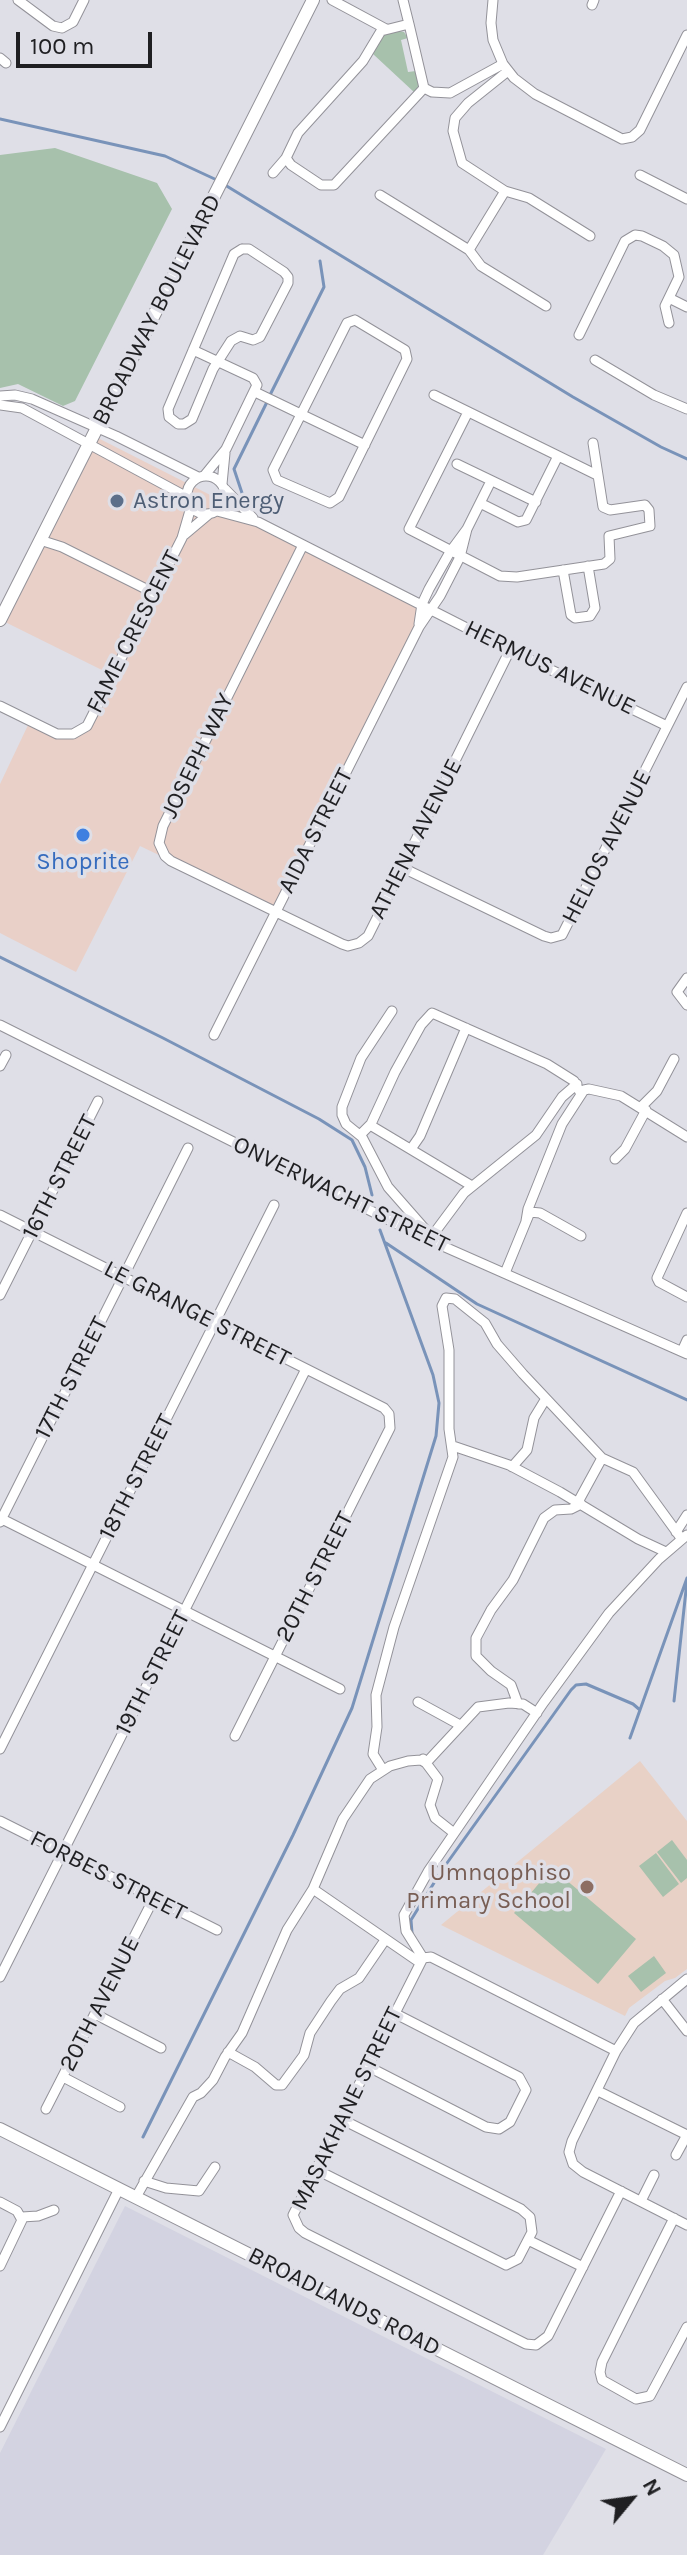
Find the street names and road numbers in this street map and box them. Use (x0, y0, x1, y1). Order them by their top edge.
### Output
street label: BROADWAY BOULEVARD (86, 190, 228, 430)
street label: FAME CRESCENT (81, 546, 187, 718)
street label: HERMUS AVENUE (460, 614, 640, 722)
street label: JOSEPH WAY (155, 689, 241, 823)
street label: ATHENA AVENUE (363, 754, 469, 924)
street label: AIDA STREET (272, 764, 360, 898)
street label: HELIOS AVENUE (556, 765, 658, 929)
street label: 16TH STREET (16, 1110, 104, 1244)
street label: ONVERWACHT STREET (228, 1130, 454, 1260)
street label: LE GRANGE STREET (99, 1254, 295, 1374)
street label: 17TH STREET (29, 1312, 115, 1444)
street label: 18TH STREET (93, 1410, 181, 1544)
street label: 20TH STREET (270, 1507, 360, 1647)
street label: 19TH STREET (109, 1606, 197, 1740)
street label: FORBES STREET (25, 1824, 191, 1928)
street label: 20TH AVENUE (54, 1932, 146, 2076)
street label: MASAKHANE STREET (285, 2003, 409, 2215)
street label: BROADLANDS ROAD (243, 2241, 445, 2363)

